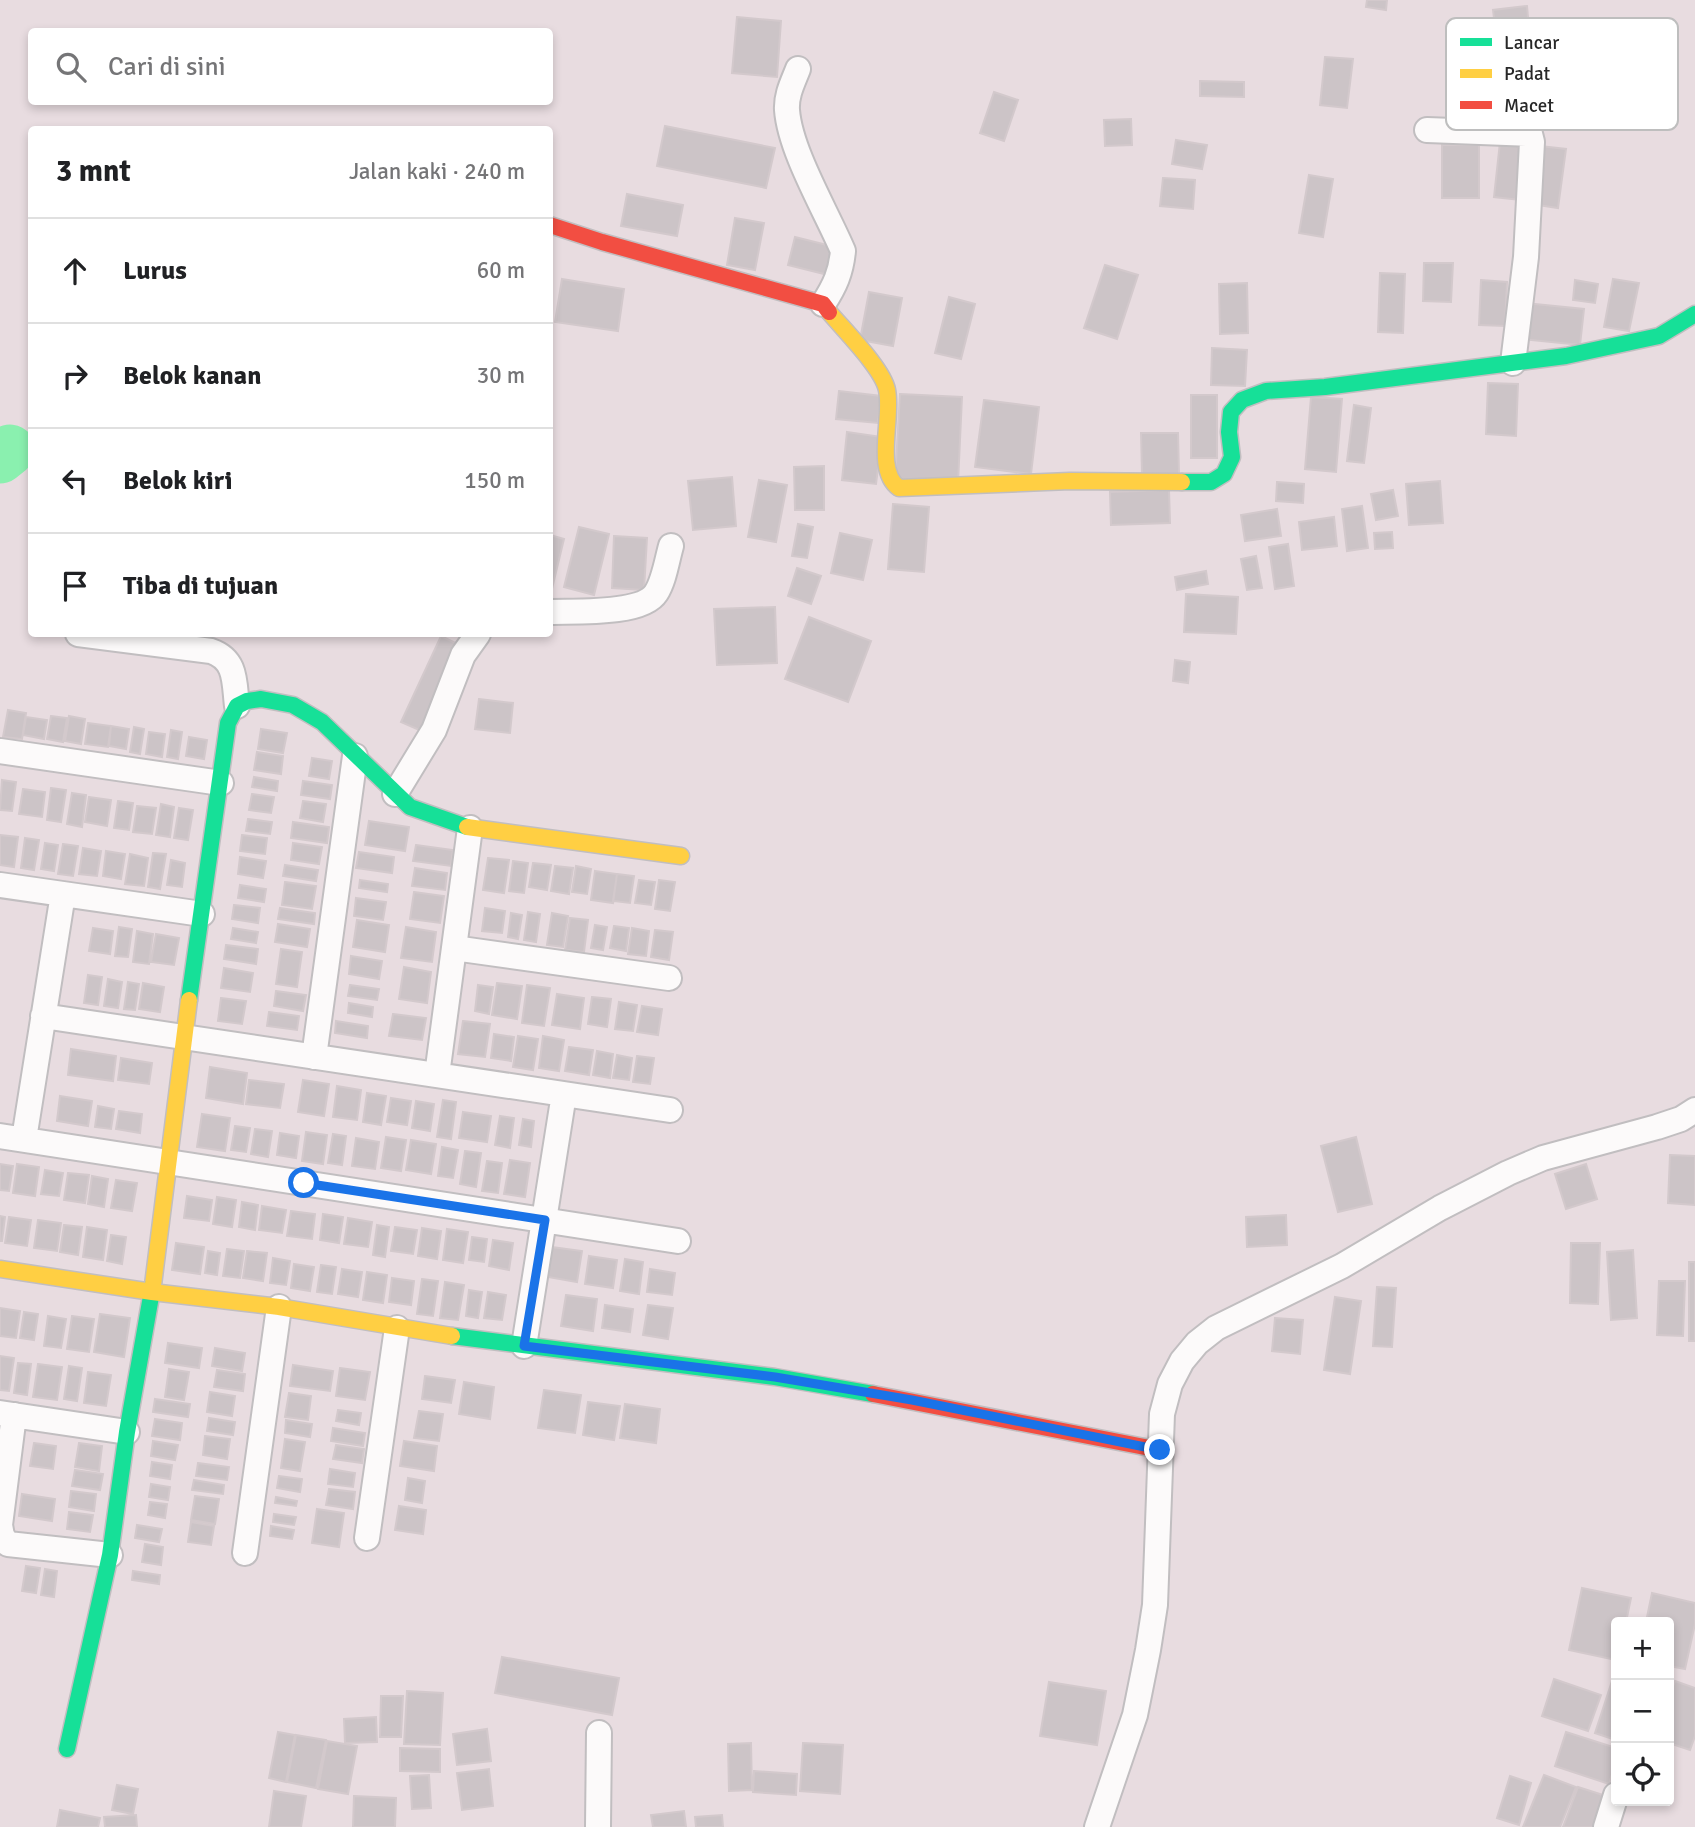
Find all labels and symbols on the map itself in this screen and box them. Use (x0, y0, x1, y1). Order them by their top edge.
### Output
legend (1446, 18, 1678, 130)
text: Lancar (1504, 31, 1559, 55)
text: Padat (1504, 62, 1550, 86)
text: Macet (1504, 94, 1554, 118)
route start (288, 1167, 319, 1198)
route end (1144, 1434, 1175, 1465)

